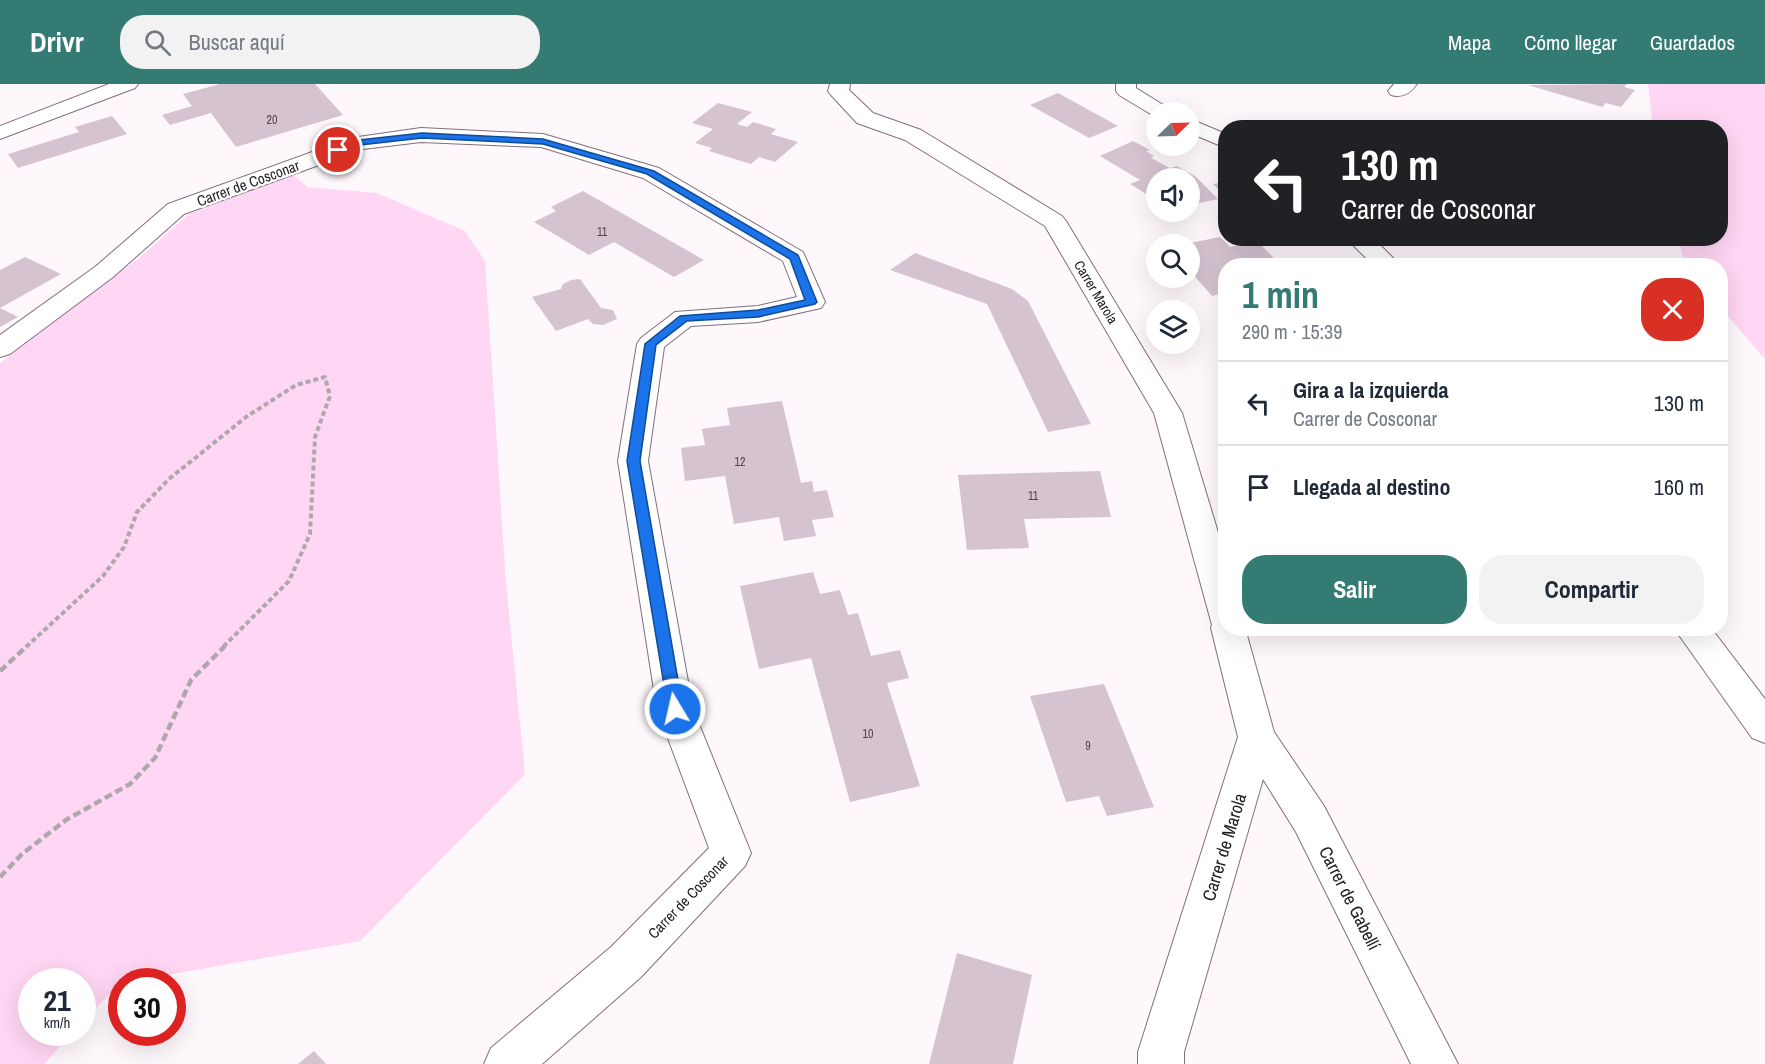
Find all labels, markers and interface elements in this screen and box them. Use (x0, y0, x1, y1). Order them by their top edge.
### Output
search box (120, 15, 540, 69)
text: Drivr (30, 23, 84, 61)
icon: search (141, 26, 174, 59)
text: Buscar aquí (189, 27, 285, 57)
text: Mapa (1448, 28, 1491, 57)
text: Cómo llegar (1524, 28, 1617, 57)
text: Guardados (1650, 28, 1735, 57)
north arrow (1146, 102, 1200, 156)
map controls (1146, 102, 1200, 354)
house number: 20 (267, 112, 277, 128)
pin (312, 124, 363, 175)
icon: arrive (321, 133, 354, 166)
text: 130 m (1341, 137, 1439, 193)
icon: left (1242, 144, 1320, 222)
street label: Carrer de Cosconar (194, 155, 302, 211)
button: sound (1146, 168, 1200, 222)
text: Carrer de Cosconar (1341, 191, 1535, 227)
house number: 11 (597, 224, 608, 240)
button: search (1146, 234, 1200, 288)
street label: Carrer Marola (1070, 257, 1122, 327)
text: 1 min (1242, 271, 1319, 319)
button: close (1641, 278, 1704, 341)
button: layers (1146, 300, 1200, 354)
text: 290 m · 15:39 (1242, 318, 1342, 345)
text: Gira a la izquierda (1293, 375, 1448, 405)
icon: left (1242, 387, 1275, 420)
text: 130 m (1654, 388, 1704, 418)
text: Carrer de Cosconar (1293, 405, 1437, 432)
house number: 12 (735, 454, 745, 470)
icon: arrive (1242, 471, 1275, 504)
text: Llegada al destino (1293, 472, 1450, 502)
text: 160 m (1654, 472, 1704, 502)
house number: 11 (1028, 488, 1039, 504)
button: Salir (1242, 555, 1467, 624)
button: Compartir (1479, 555, 1704, 624)
position arrow (643, 677, 707, 741)
house number: 10 (863, 726, 873, 742)
house number: 9 (1085, 738, 1091, 754)
street label: Carrer de Marola (1196, 790, 1252, 904)
street label: Carrer de Gabellí (1313, 842, 1387, 955)
street label: Carrer de Cosconar (643, 851, 733, 943)
speed limit sign: 30 (108, 968, 186, 1046)
text: 21 (43, 980, 71, 1020)
text: km/h (44, 1012, 70, 1033)

